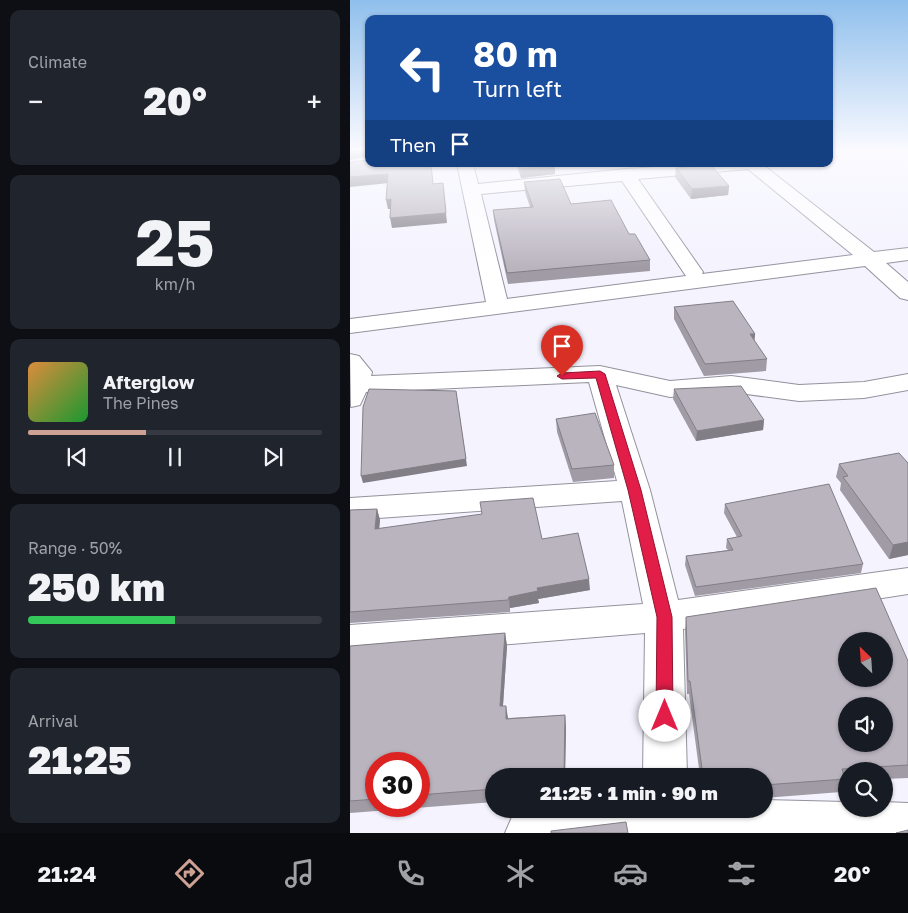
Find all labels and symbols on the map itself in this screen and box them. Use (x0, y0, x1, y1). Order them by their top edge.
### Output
pin (541, 325, 583, 376)
north arrow (838, 632, 892, 688)
position arrow (638, 689, 690, 741)
speed limit sign: 30 (365, 752, 430, 817)

